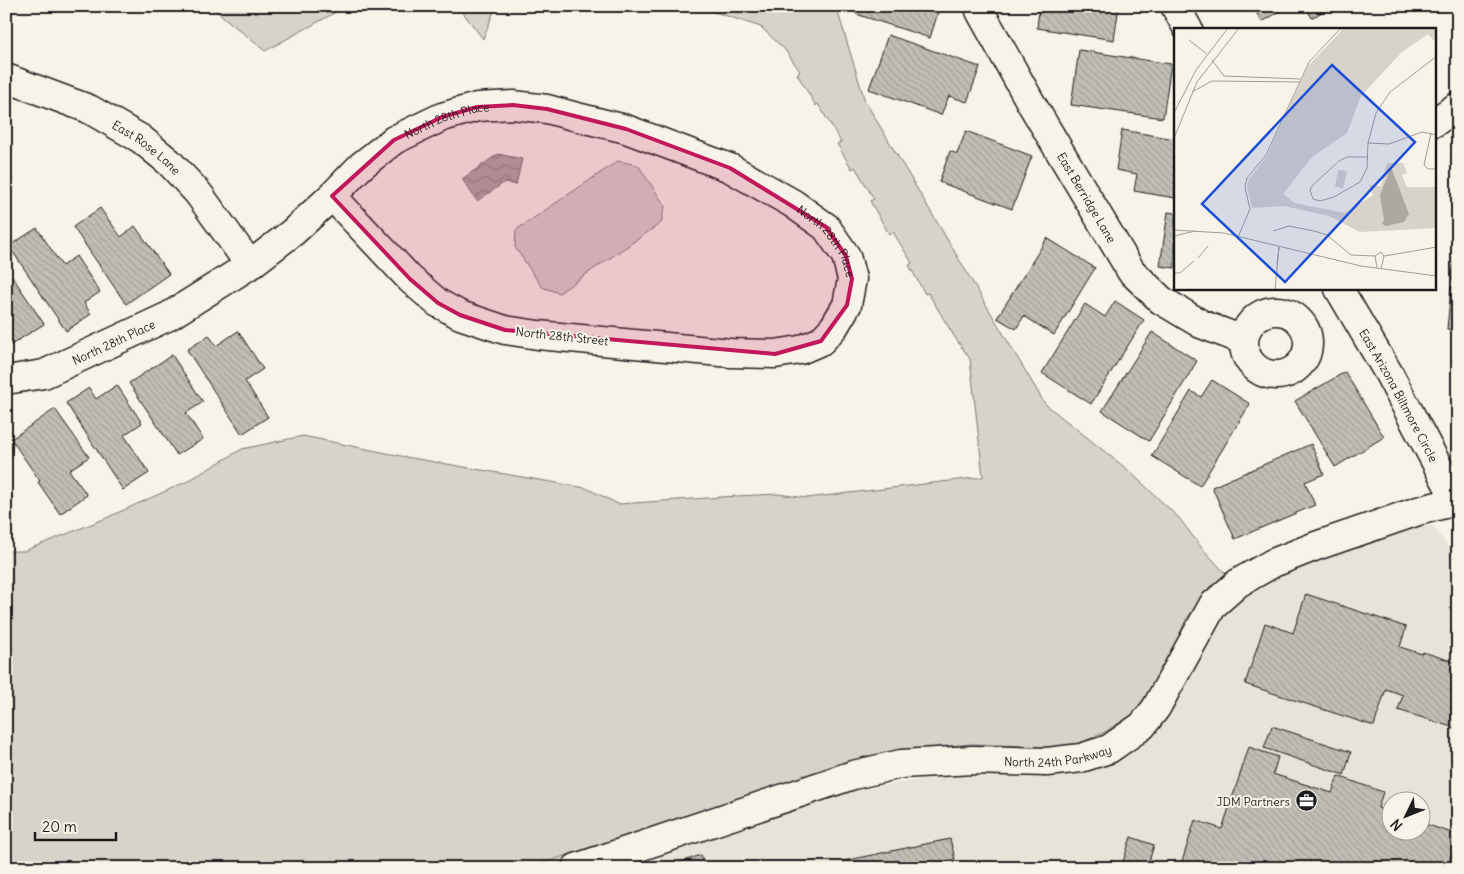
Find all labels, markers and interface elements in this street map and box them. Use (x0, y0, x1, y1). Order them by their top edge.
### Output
inset map (1174, 28, 1436, 290)
street label: North 28th Place (402, 99, 490, 142)
street label: East Rose Lane (110, 117, 184, 177)
street label: East Berridge Lane (1054, 149, 1120, 245)
street label: North 28th Place (794, 202, 859, 279)
street label: North 28th Place (69, 316, 157, 368)
street label: North 28th Street (515, 324, 609, 348)
street label: East Arizona Biltmore Circle (1356, 326, 1442, 464)
street label: North 24th Parkway (1004, 741, 1113, 770)
office icon: JDM Partners (1294, 789, 1318, 813)
north arrow (1382, 792, 1432, 842)
place label: JDM Partners (1216, 794, 1290, 809)
scale bar (35, 809, 116, 841)
text: N (1387, 815, 1406, 835)
text: 20 m (42, 817, 77, 836)

